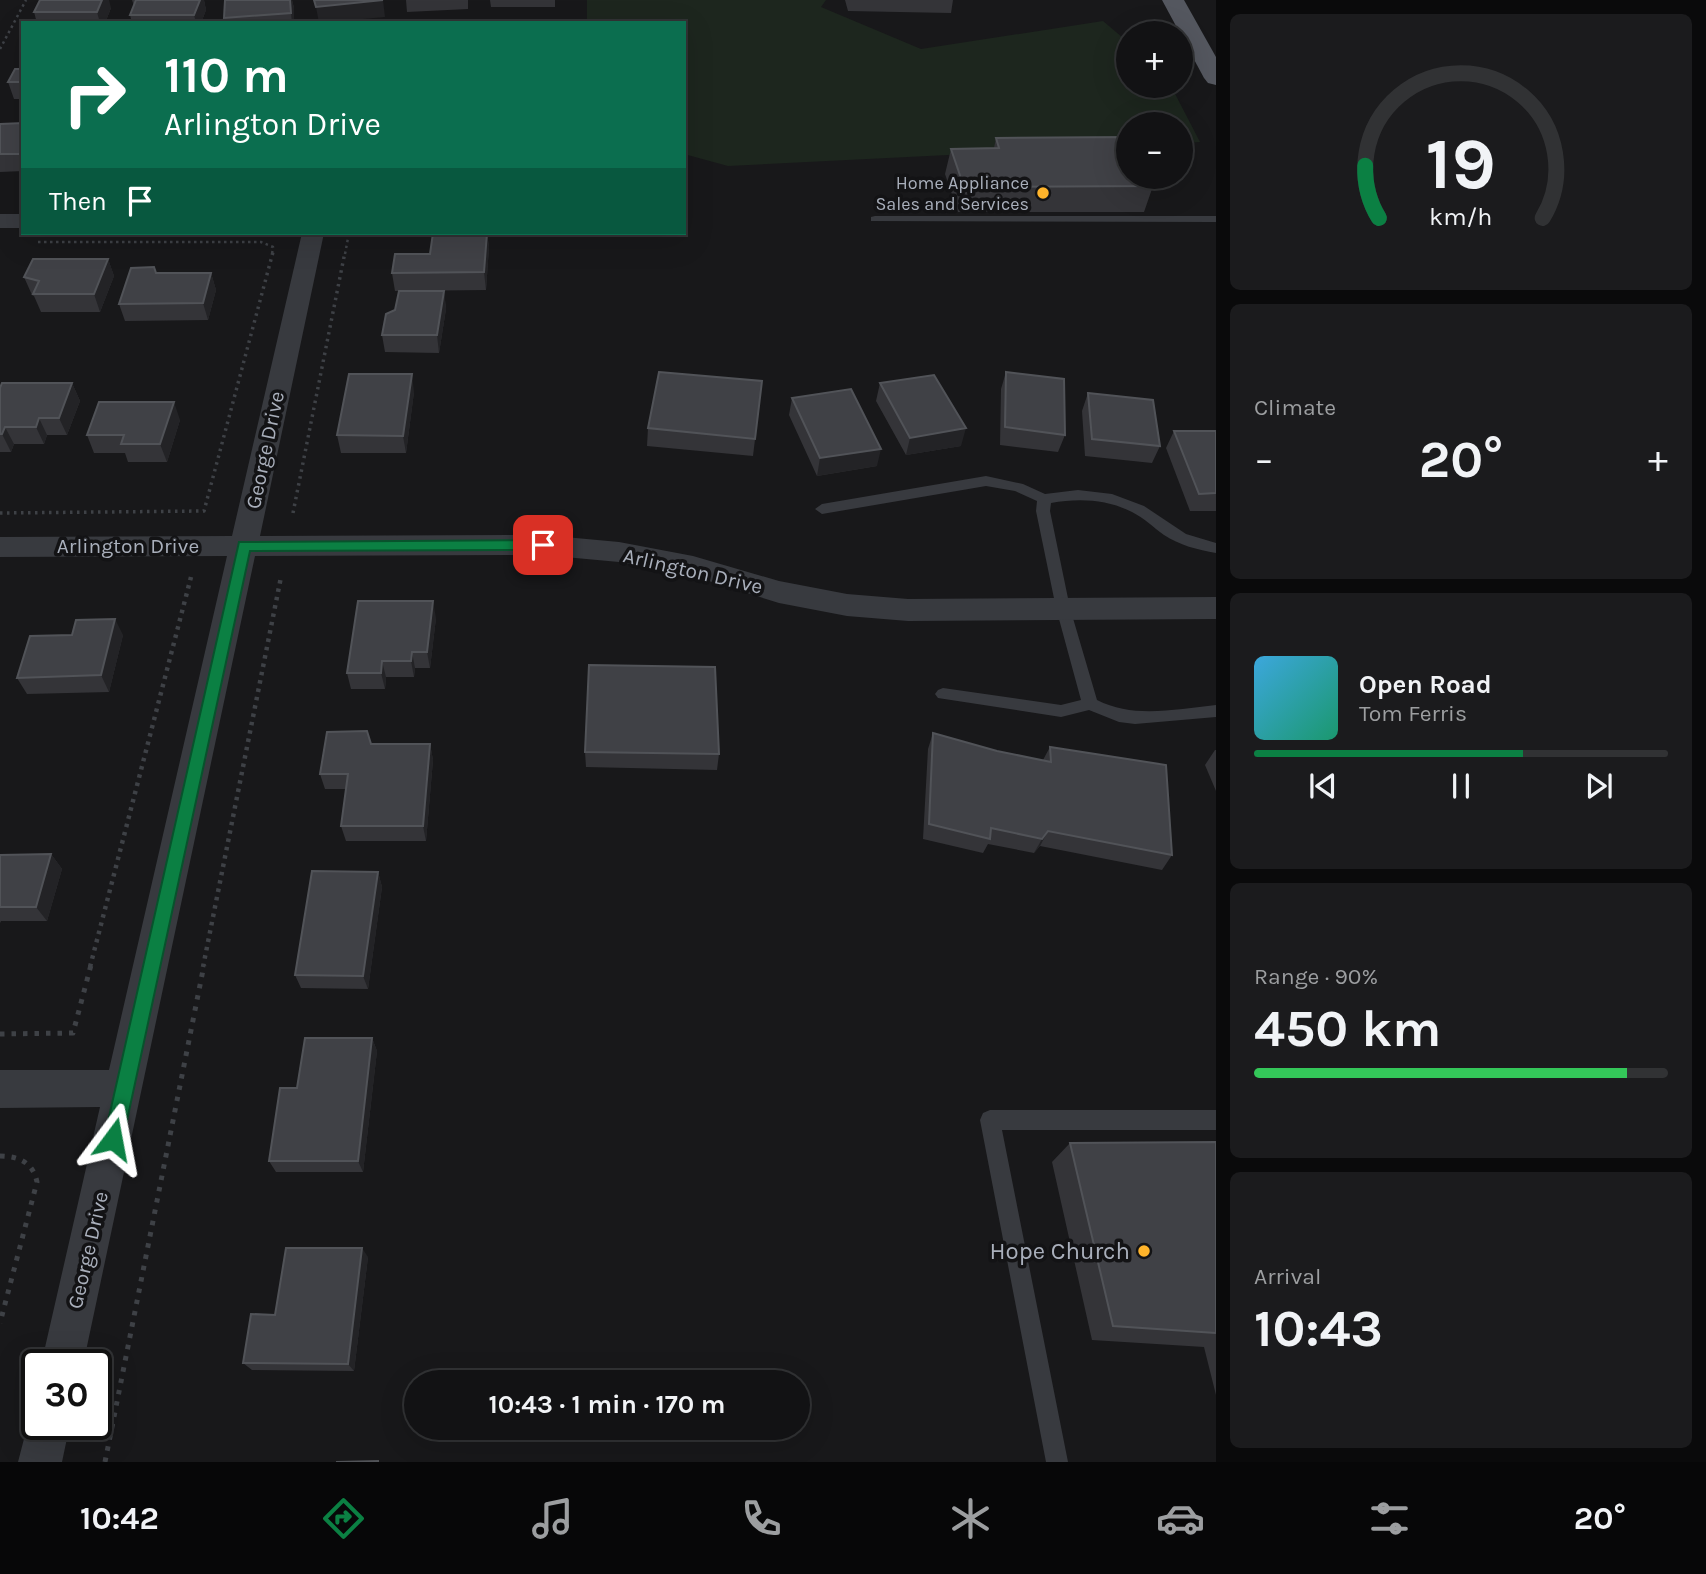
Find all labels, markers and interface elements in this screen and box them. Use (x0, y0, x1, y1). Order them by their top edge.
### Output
map controls (1116, 21, 1193, 189)
button: + (1116, 21, 1193, 98)
text: 110 m (164, 47, 289, 104)
icon: right (49, 49, 140, 140)
text: Arlington Drive (164, 106, 381, 143)
button: − (1116, 112, 1193, 189)
text: 19 (1426, 121, 1496, 206)
place label: Home Appliance Sales and Services (875, 172, 1029, 215)
icon: arrive (121, 182, 159, 220)
marker: Home Appliance Sales and Services (1035, 185, 1051, 201)
text: Then (49, 186, 107, 217)
text: km/h (1429, 202, 1493, 231)
street label: George Drive (241, 389, 289, 511)
text: Climate (1254, 394, 1336, 421)
text: 20° (1419, 429, 1503, 490)
text: − (1254, 437, 1274, 482)
text: + (1648, 437, 1668, 482)
pin (513, 515, 573, 575)
icon: arrive (524, 526, 562, 564)
street label: Arlington Drive (57, 534, 199, 558)
street label: Arlington Drive (621, 543, 765, 599)
text: Open Road (1359, 669, 1492, 700)
text: Tom Ferris (1359, 700, 1467, 727)
icon: previous (1304, 767, 1342, 805)
icon: pause (1442, 767, 1480, 805)
icon: next (1580, 767, 1618, 805)
text: Range · 90% (1254, 963, 1378, 990)
text: 450 km (1254, 998, 1441, 1059)
position arrow (76, 1102, 150, 1176)
street label: George Drive (63, 1189, 113, 1311)
place label: Hope Church (990, 1237, 1130, 1265)
marker: Hope Church (1136, 1243, 1152, 1259)
text: Arrival (1254, 1263, 1321, 1290)
text: 10:43 (1254, 1298, 1383, 1359)
speed limit sign: 30 (21, 1349, 112, 1440)
text: 10:43 · 1 min · 170 m (488, 1389, 726, 1420)
icon: directions (319, 1494, 368, 1543)
icon: music (528, 1494, 577, 1543)
icon: phone (737, 1494, 786, 1543)
icon: climate (946, 1494, 995, 1543)
icon: car (1156, 1494, 1205, 1543)
icon: filters (1365, 1494, 1414, 1543)
text: 10:42 (80, 1500, 159, 1537)
text: 20° (1574, 1500, 1626, 1537)

